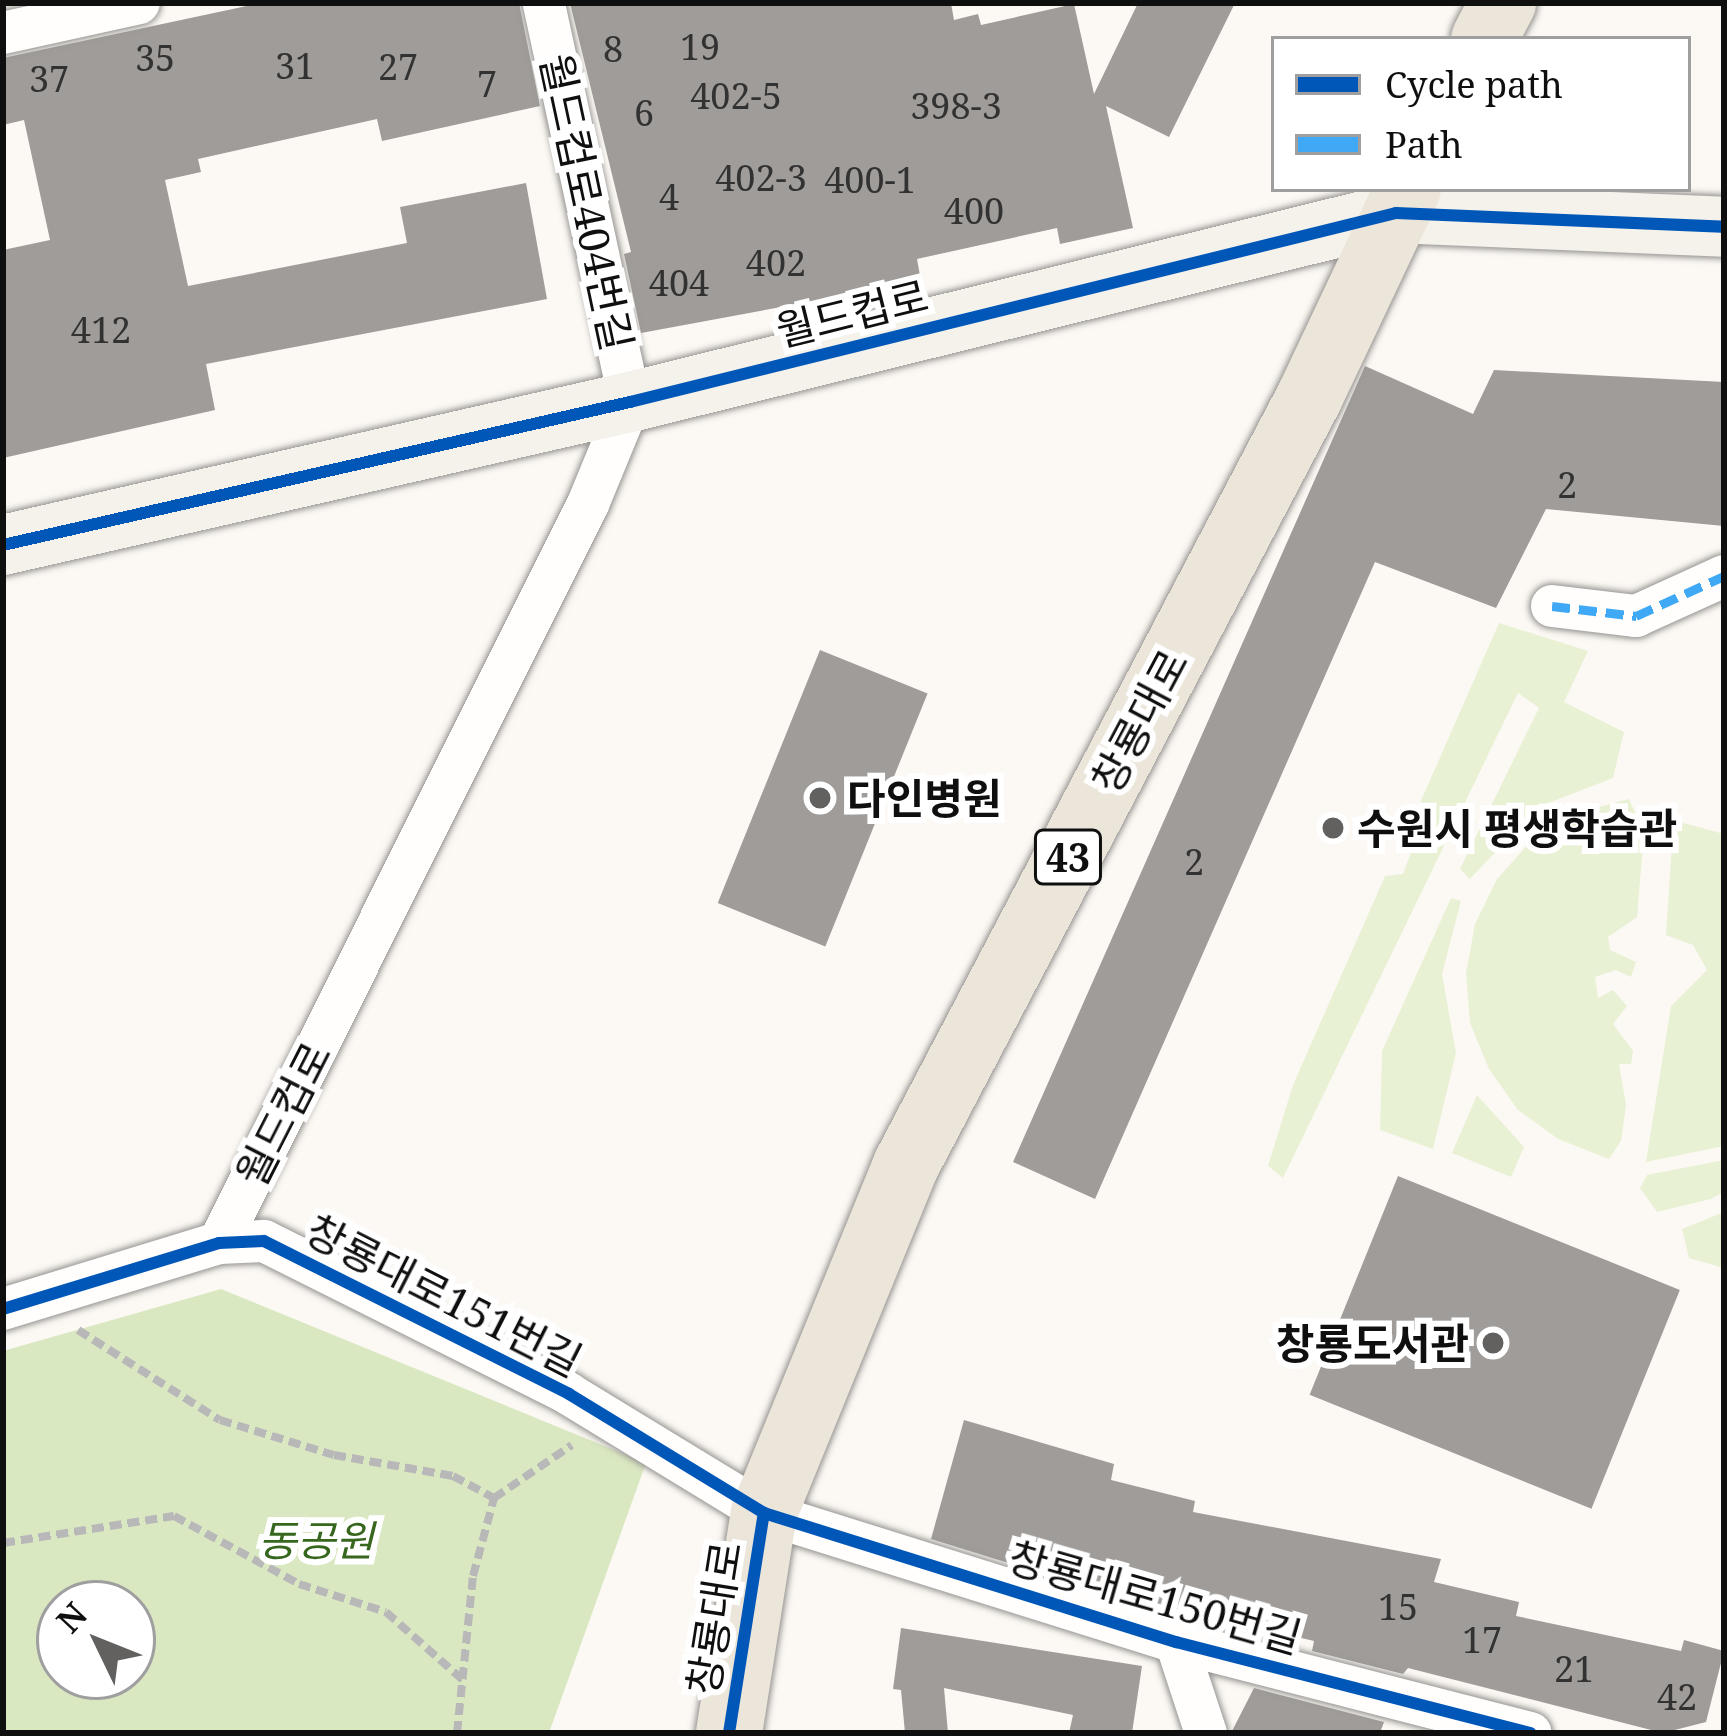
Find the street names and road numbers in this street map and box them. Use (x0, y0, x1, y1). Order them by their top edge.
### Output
street label: 월드컵로404번길 (531, 49, 643, 355)
street label: 월드컵로 (771, 270, 933, 356)
street label: 창룡대로 (1080, 641, 1198, 801)
road number: 43 (1032, 824, 1104, 890)
street label: 월드컵로 (225, 1034, 341, 1194)
street label: 창룡대로151번길 (298, 1204, 590, 1386)
street label: 창룡대로150번길 (1003, 1531, 1307, 1663)
street label: 창룡대로 (677, 1538, 751, 1698)

